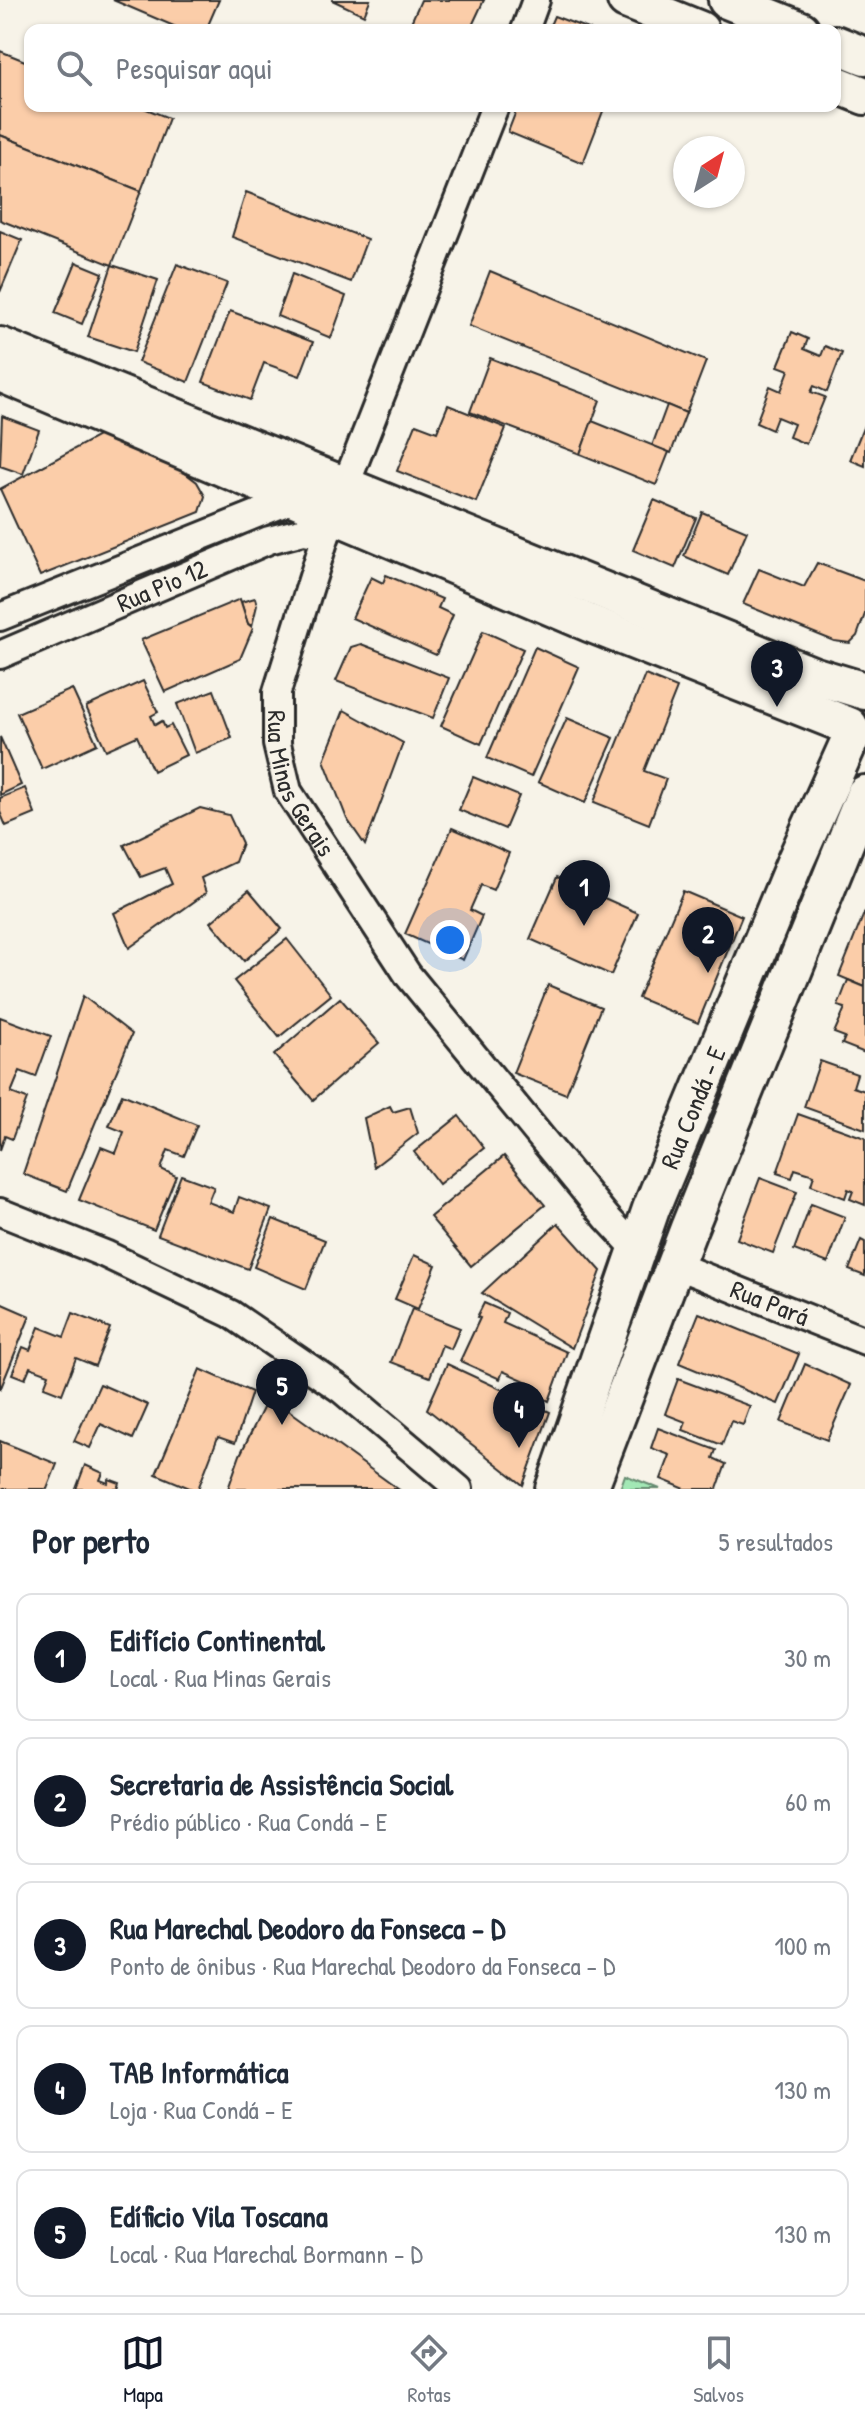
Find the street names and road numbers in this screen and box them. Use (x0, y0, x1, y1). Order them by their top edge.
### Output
street label: Rua Pio 12 (111, 551, 212, 620)
street label: Rua Minas Gerais (260, 710, 344, 863)
street label: Rua Condá - E (652, 1041, 734, 1174)
street label: Rua Pará (726, 1271, 814, 1334)

